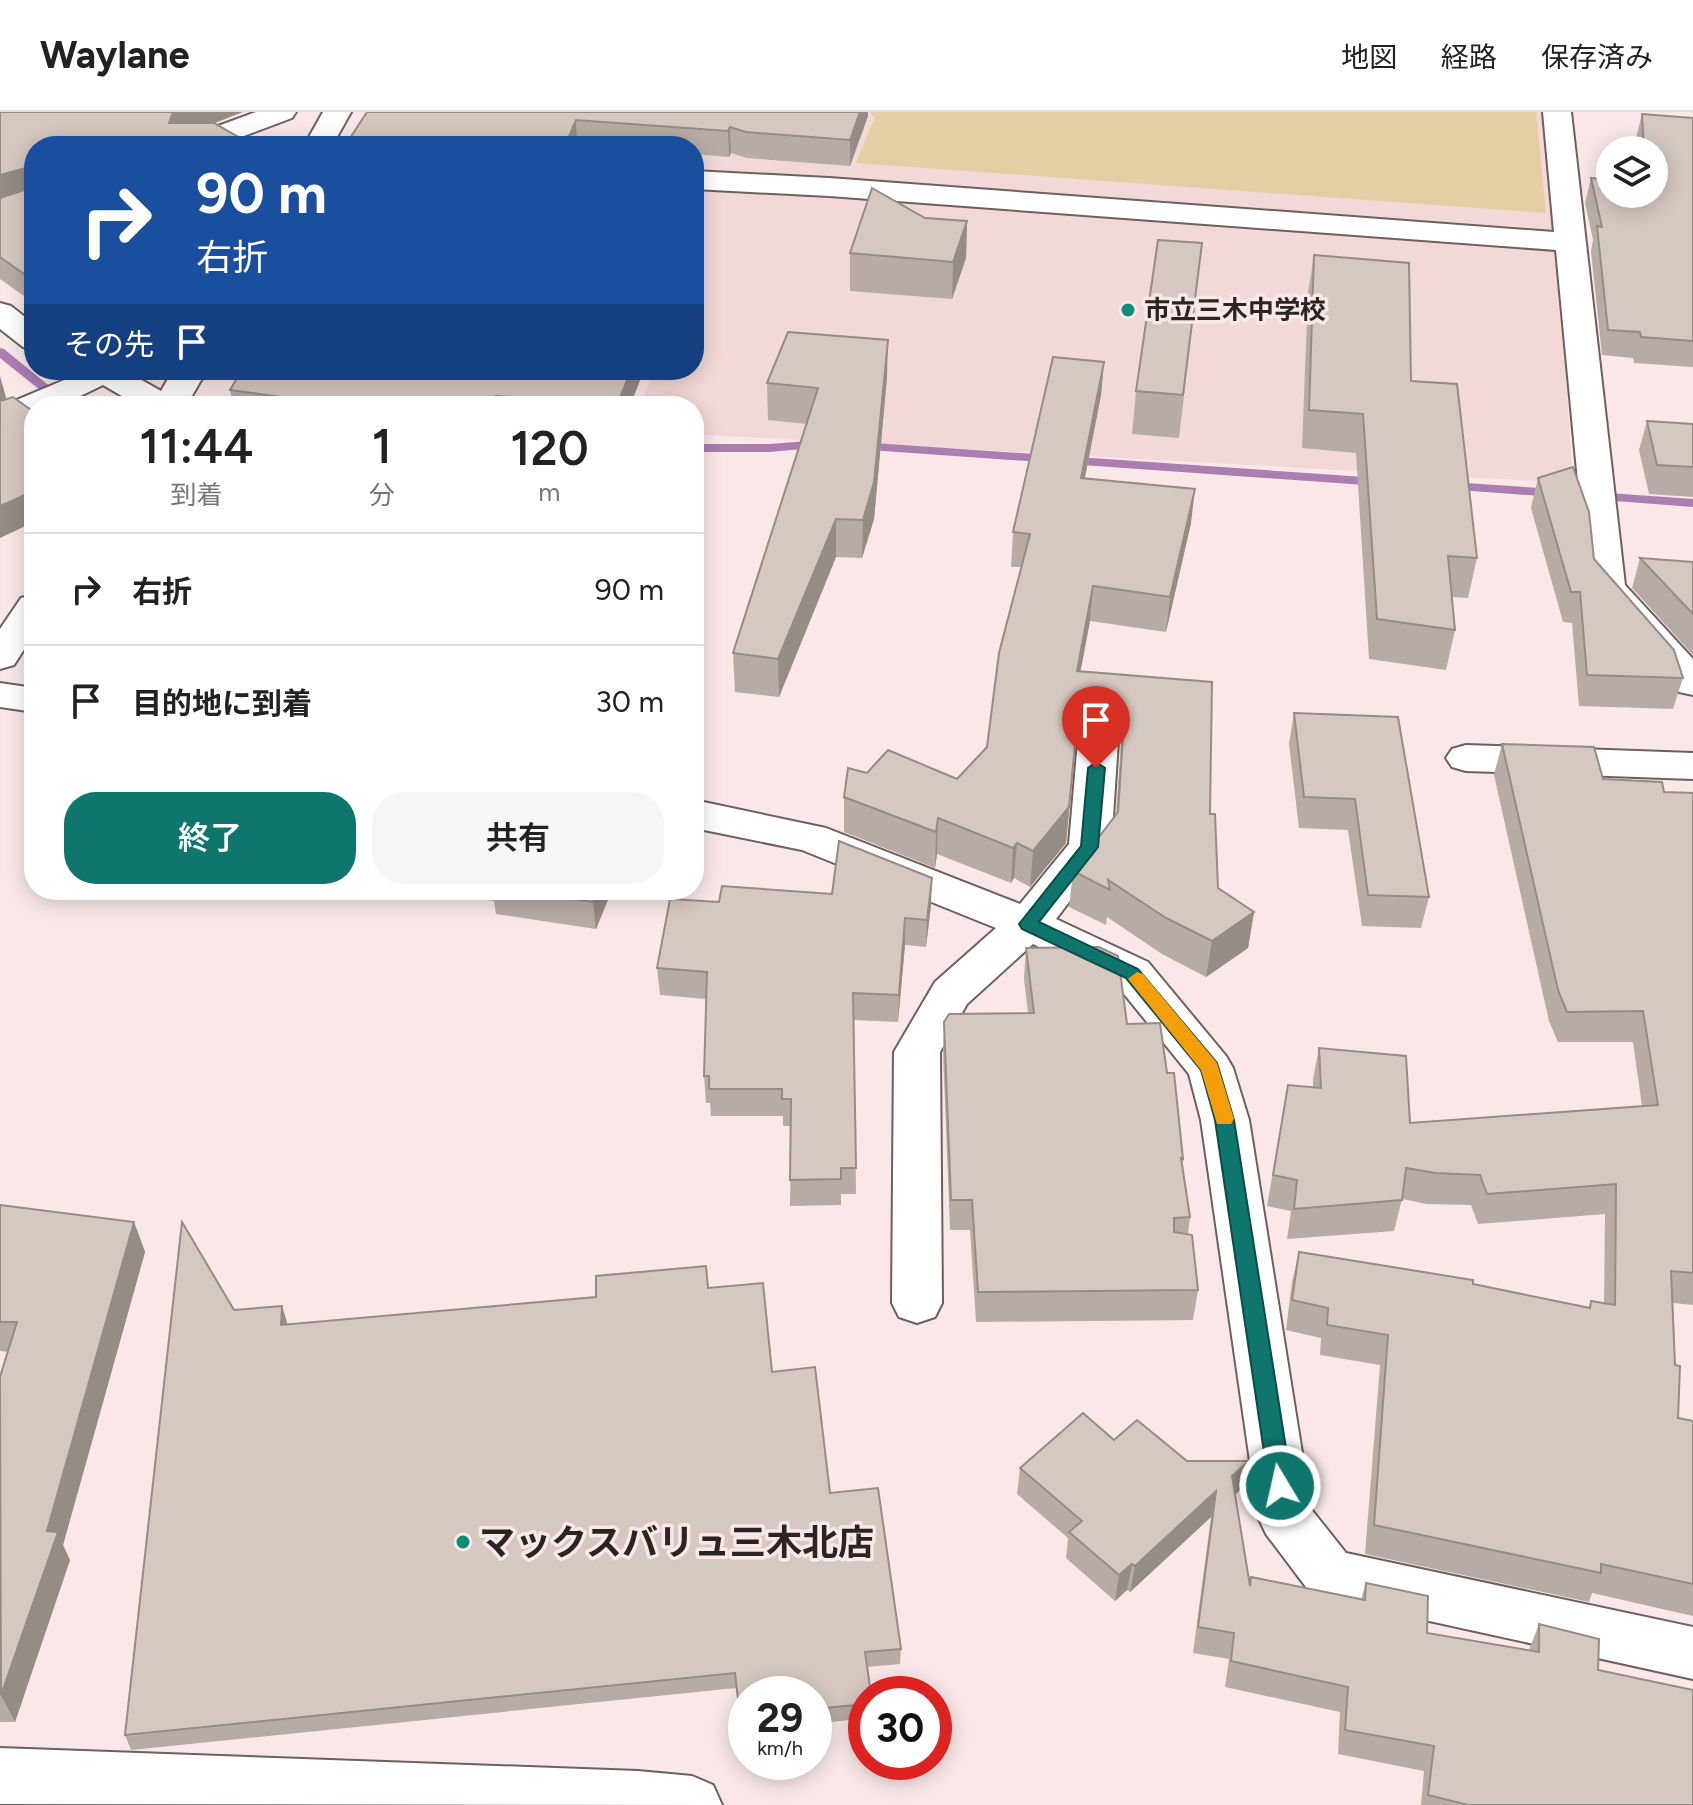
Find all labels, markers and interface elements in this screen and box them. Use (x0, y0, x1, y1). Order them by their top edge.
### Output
text: Waylane (40, 32, 190, 78)
text: 地図 (1341, 40, 1397, 74)
text: 経路 (1441, 40, 1497, 74)
text: 保存済み (1541, 40, 1653, 74)
map controls (1596, 136, 1668, 208)
button: layers (1596, 136, 1668, 208)
text: 90 m (196, 160, 327, 227)
icon: right (64, 168, 168, 272)
text: 右折 (196, 236, 268, 279)
place label: 市立三木中学校 (1144, 294, 1326, 326)
marker: 市立三木中学校 (1119, 301, 1137, 319)
icon: arrive (170, 320, 214, 364)
text: その先 (64, 326, 154, 363)
text: 11:44 (139, 417, 253, 475)
text: 1 (372, 417, 392, 475)
text: 120 (510, 419, 589, 477)
text: m (538, 476, 560, 508)
text: 到着 (170, 479, 222, 511)
text: 分 (369, 479, 395, 511)
icon: right (64, 567, 108, 611)
text: 90 m (595, 571, 664, 608)
text: 右折 (132, 573, 192, 610)
icon: arrive (64, 679, 108, 723)
text: 30 m (596, 683, 664, 720)
text: 目的地に到着 (132, 685, 312, 722)
pin (1062, 686, 1130, 768)
icon: arrive (1074, 698, 1118, 742)
button: 終了 (64, 792, 356, 884)
button: 共有 (372, 792, 664, 884)
position arrow (1238, 1444, 1322, 1528)
place label: マックスバリュ三木北店 (479, 1521, 874, 1564)
marker: マックスバリュ三木北店 (454, 1533, 472, 1551)
speed limit sign: 30 (848, 1676, 952, 1780)
text: 29 (757, 1694, 803, 1742)
text: km/h (757, 1736, 803, 1760)

